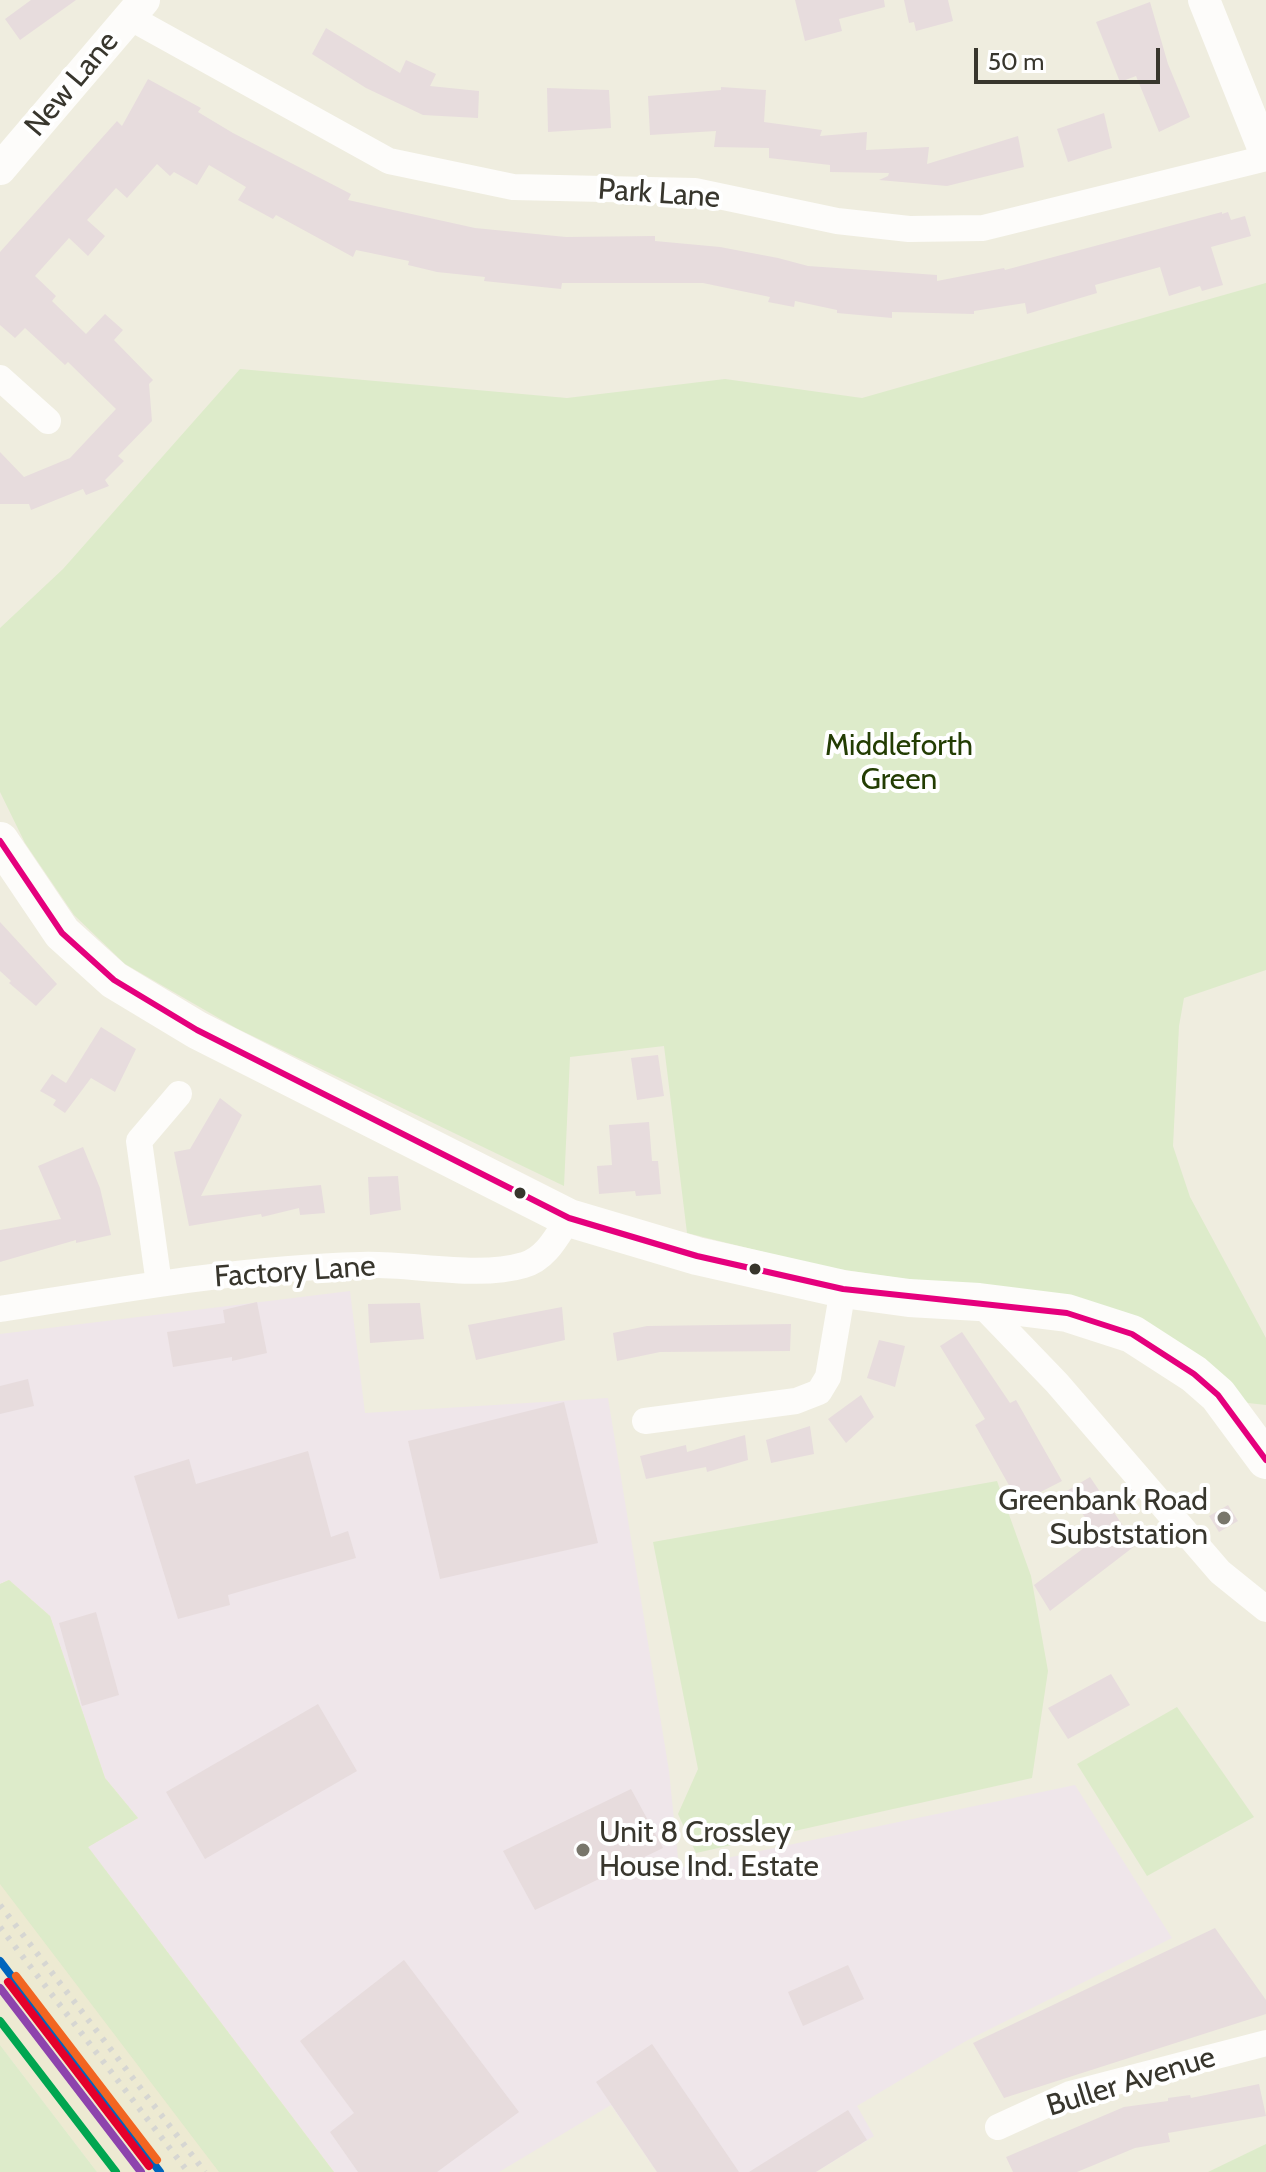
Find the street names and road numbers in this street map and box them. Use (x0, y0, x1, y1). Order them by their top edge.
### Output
street label: New Lane (18, 24, 126, 144)
street label: Park Lane (597, 172, 721, 216)
street label: Factory Lane (213, 1248, 377, 1296)
street label: Buller Avenue (1042, 2039, 1220, 2125)

